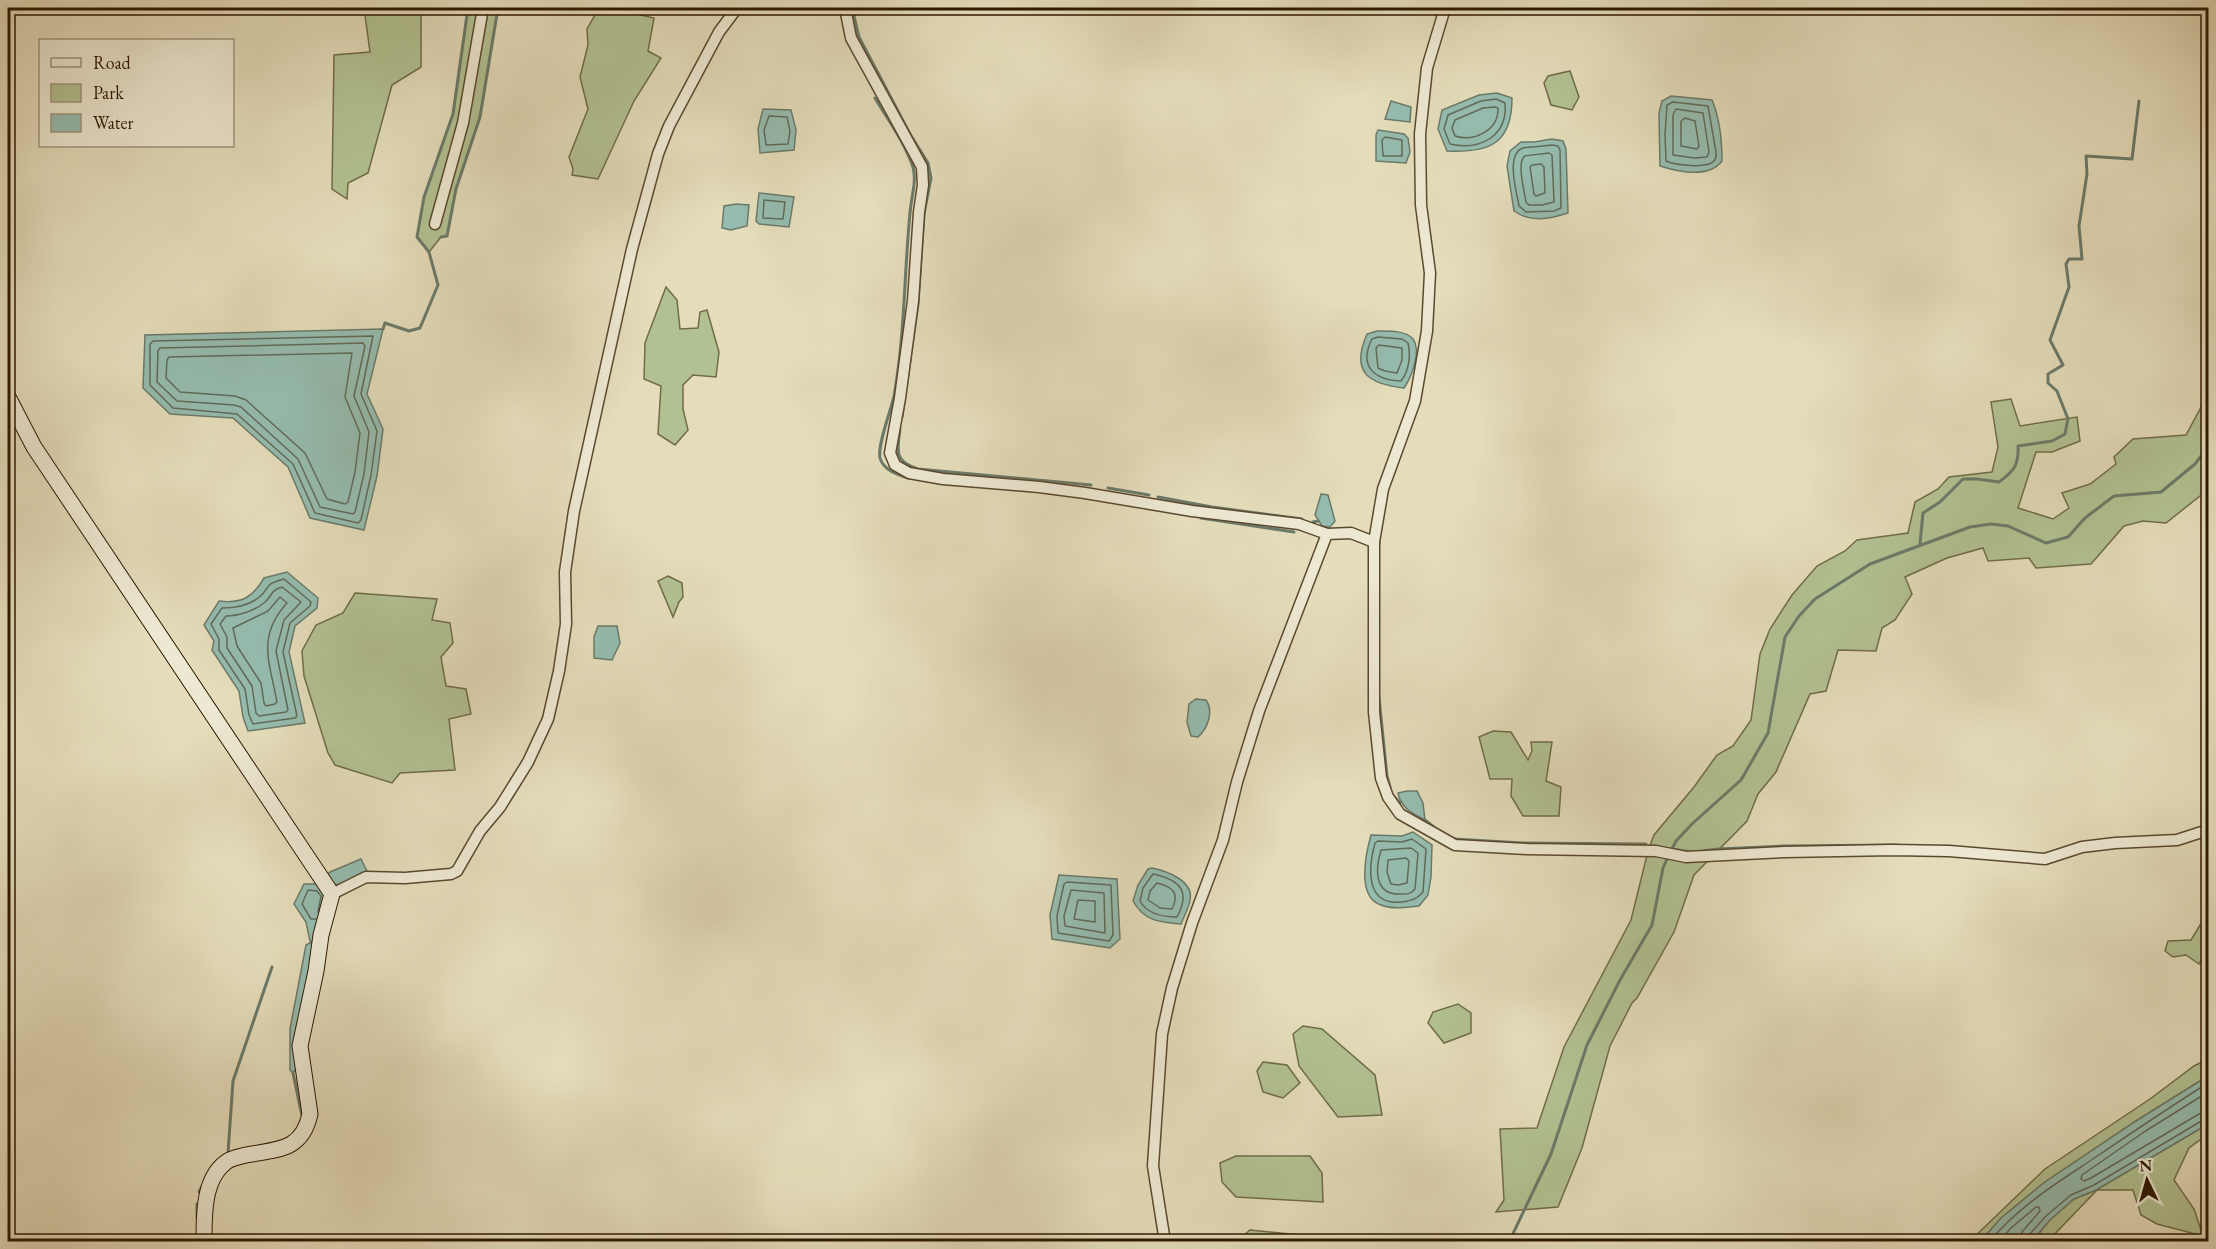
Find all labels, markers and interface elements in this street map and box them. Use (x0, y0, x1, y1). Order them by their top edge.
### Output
legend (39, 39, 234, 147)
text: Road (93, 51, 132, 74)
text: Park (93, 81, 124, 104)
text: Water (93, 111, 134, 134)
north arrow (2117, 1150, 2177, 1210)
text: N (2138, 1155, 2153, 1177)

